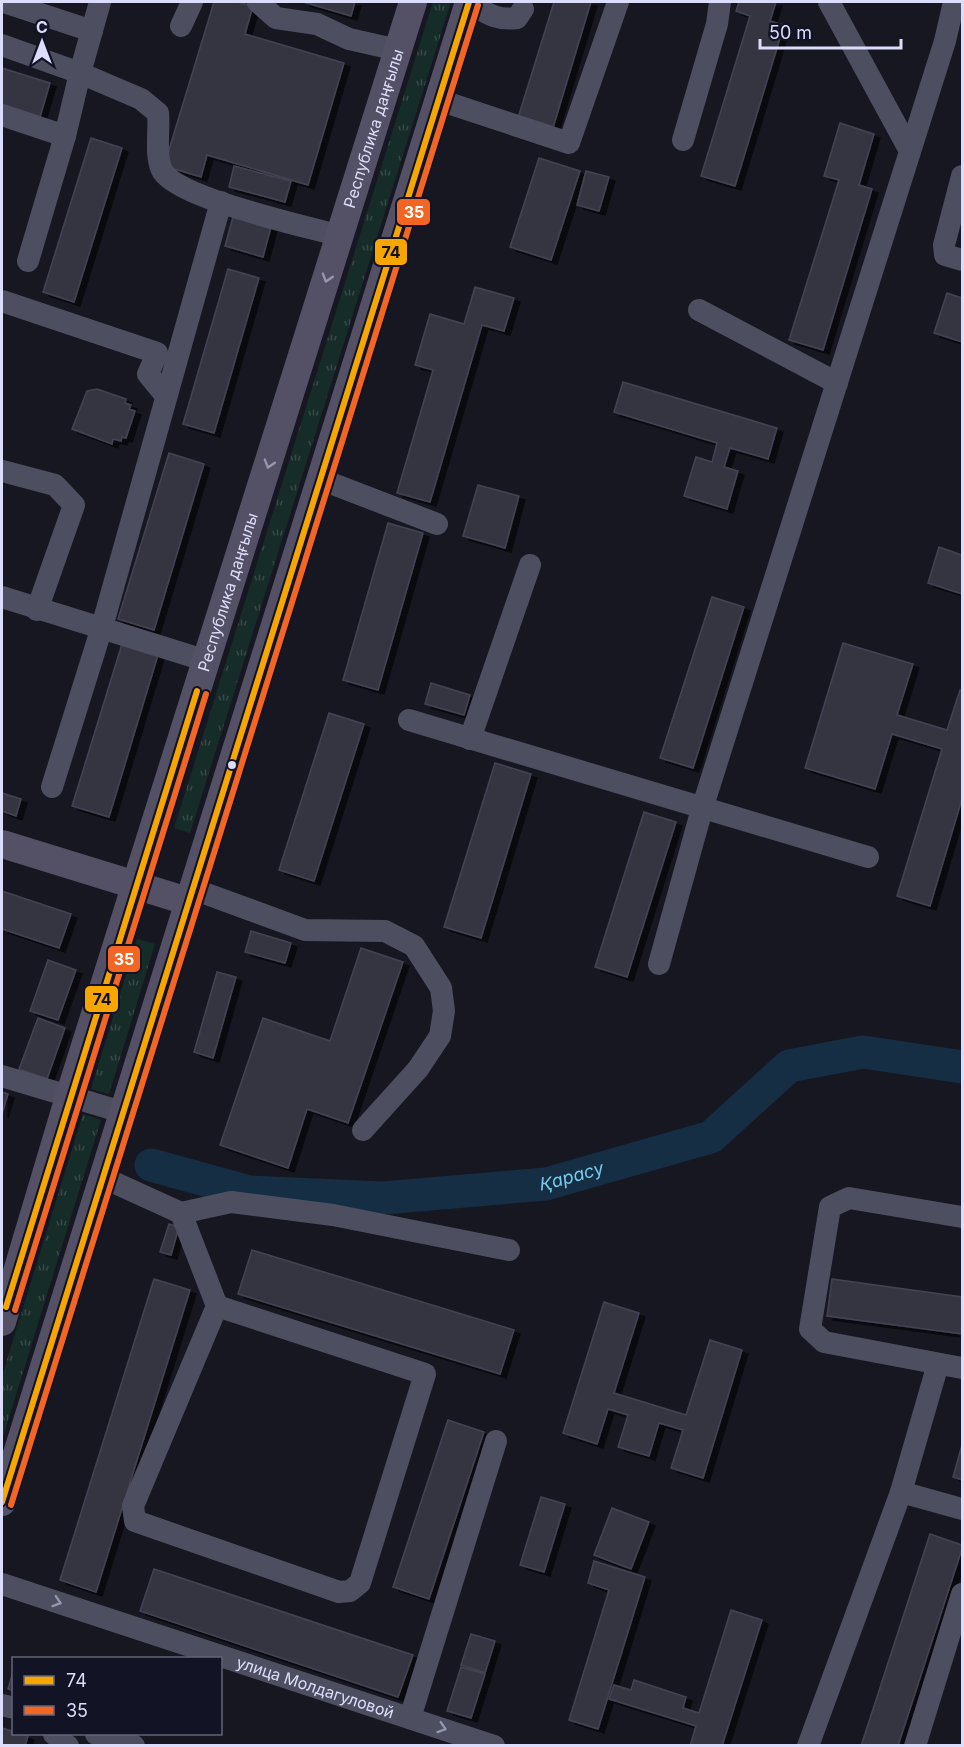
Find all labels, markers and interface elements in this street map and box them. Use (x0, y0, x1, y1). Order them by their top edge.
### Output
north arrow (12, 12, 72, 72)
scale bar (760, 12, 901, 50)
text: С (36, 17, 48, 37)
text: 50 m (769, 22, 812, 43)
street label: Республика даңғылы (339, 47, 408, 210)
line badge: 35 (396, 198, 431, 226)
text: 35 (404, 202, 424, 222)
line badge: 74 (374, 238, 408, 266)
text: 74 (381, 242, 401, 262)
one-way arrow (322, 272, 334, 283)
one-way arrow (263, 458, 276, 469)
street label: Республика даңғылы (193, 510, 262, 674)
unlabelled marker (226, 759, 238, 771)
line badge: 35 (107, 945, 141, 973)
text: 35 (114, 949, 134, 969)
line badge: 74 (84, 985, 119, 1013)
text: 74 (92, 989, 112, 1009)
water label: Қарасу (539, 1157, 607, 1195)
one-way arrow (51, 1595, 62, 1607)
street label: улица Молдагуловой (234, 1652, 397, 1722)
legend (12, 1657, 222, 1735)
text: 74 (66, 1670, 87, 1691)
text: 35 (66, 1700, 88, 1721)
one-way arrow (436, 1721, 447, 1734)

